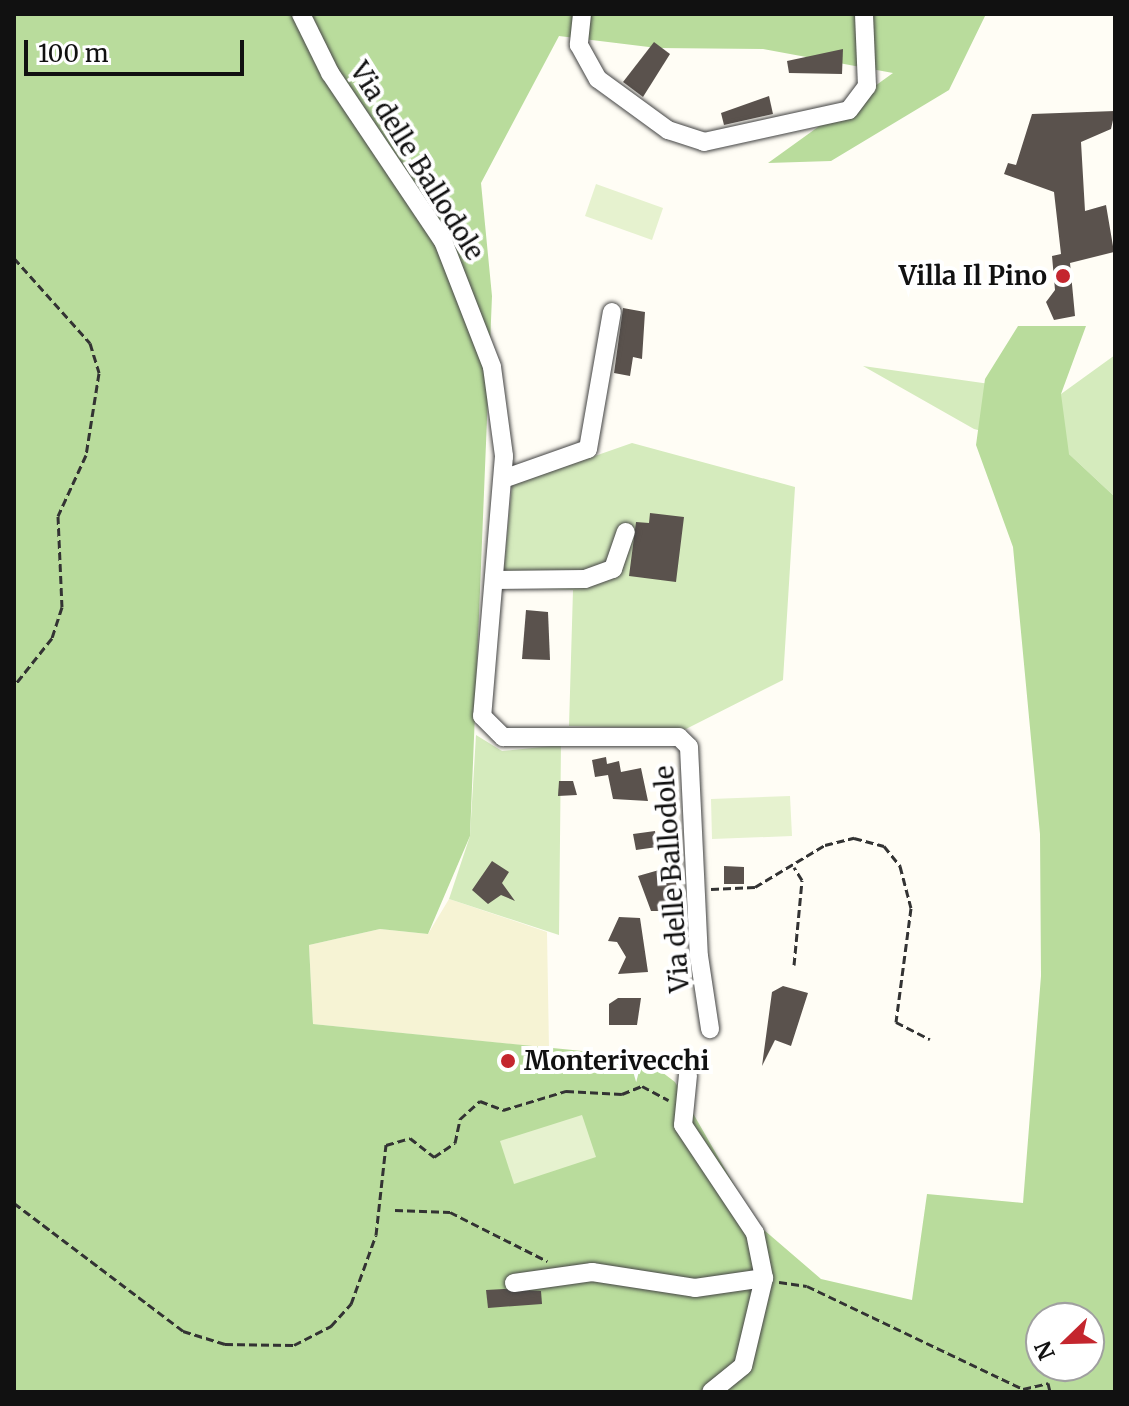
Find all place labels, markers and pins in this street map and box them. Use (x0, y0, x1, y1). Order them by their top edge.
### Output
place label: Villa Il Pino (899, 260, 1047, 292)
marker: Villa Il Pino (1054, 267, 1072, 285)
place label: Monterivecchi (524, 1045, 709, 1077)
marker: Monterivecchi (499, 1052, 517, 1070)

